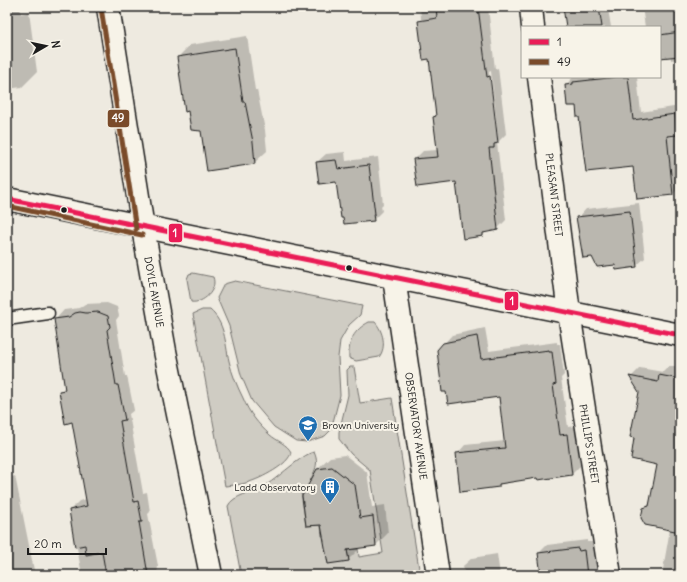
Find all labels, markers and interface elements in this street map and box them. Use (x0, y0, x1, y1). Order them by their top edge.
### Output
north arrow (26, 26, 66, 66)
legend (521, 26, 661, 78)
text: 1 (557, 34, 562, 49)
text: N (48, 40, 63, 49)
text: 49 (557, 54, 571, 69)
line badge: 49 (107, 109, 130, 128)
text: 49 (112, 111, 124, 125)
street label: PLEASANT STREET (542, 152, 566, 238)
unlabelled marker (59, 205, 69, 215)
line badge: 1 (168, 223, 183, 243)
text: 1 (173, 226, 177, 240)
street label: DOYLE AVENUE (141, 256, 167, 329)
unlabelled marker (344, 263, 354, 273)
line badge: 1 (504, 291, 519, 311)
text: 1 (510, 294, 514, 308)
street label: OBSERVATORY AVENUE (402, 371, 430, 481)
street label: PHILLIPS STREET (576, 403, 602, 485)
school or university icon: Brown University (297, 414, 319, 442)
place label: Brown University (322, 419, 399, 432)
building icon: Ladd Observatory (319, 476, 341, 504)
place label: Ladd Observatory (234, 481, 316, 494)
scale bar (28, 530, 106, 556)
text: 20 m (34, 536, 62, 551)

